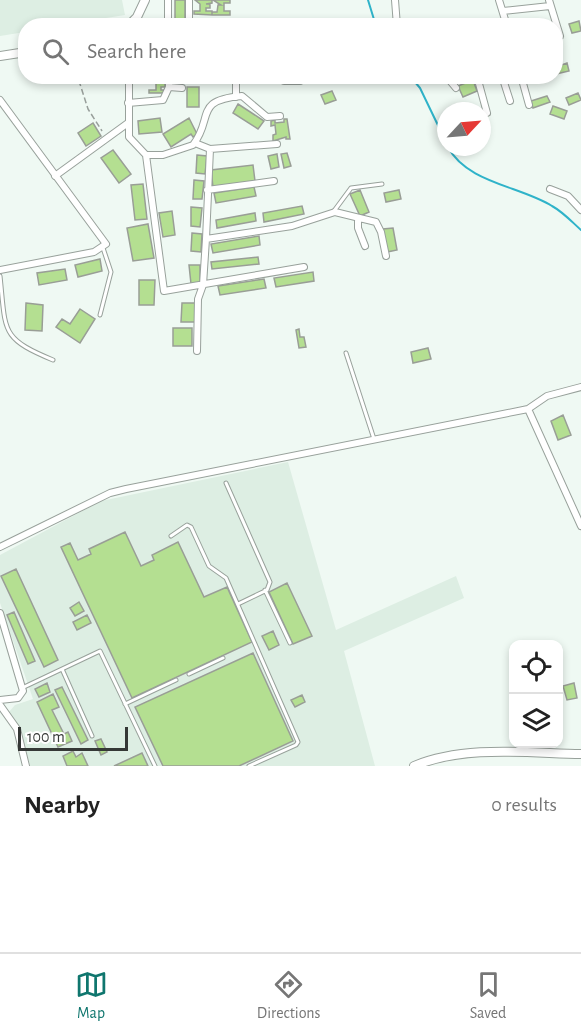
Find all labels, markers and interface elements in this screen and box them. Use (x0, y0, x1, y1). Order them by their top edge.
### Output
search box (18, 18, 563, 84)
icon: search (39, 35, 72, 68)
text: Search here (87, 40, 186, 62)
north arrow (437, 102, 491, 156)
map controls (509, 640, 563, 748)
button: locate (509, 640, 563, 694)
button: layers (509, 694, 563, 748)
scale bar (18, 724, 128, 752)
text: 100 m (27, 729, 65, 745)
text: Nearby (24, 792, 100, 818)
text: 0 results (491, 795, 557, 815)
tab: Map (75, 968, 108, 1023)
tab: Directions (257, 968, 321, 1023)
tab: Saved (470, 968, 506, 1023)

